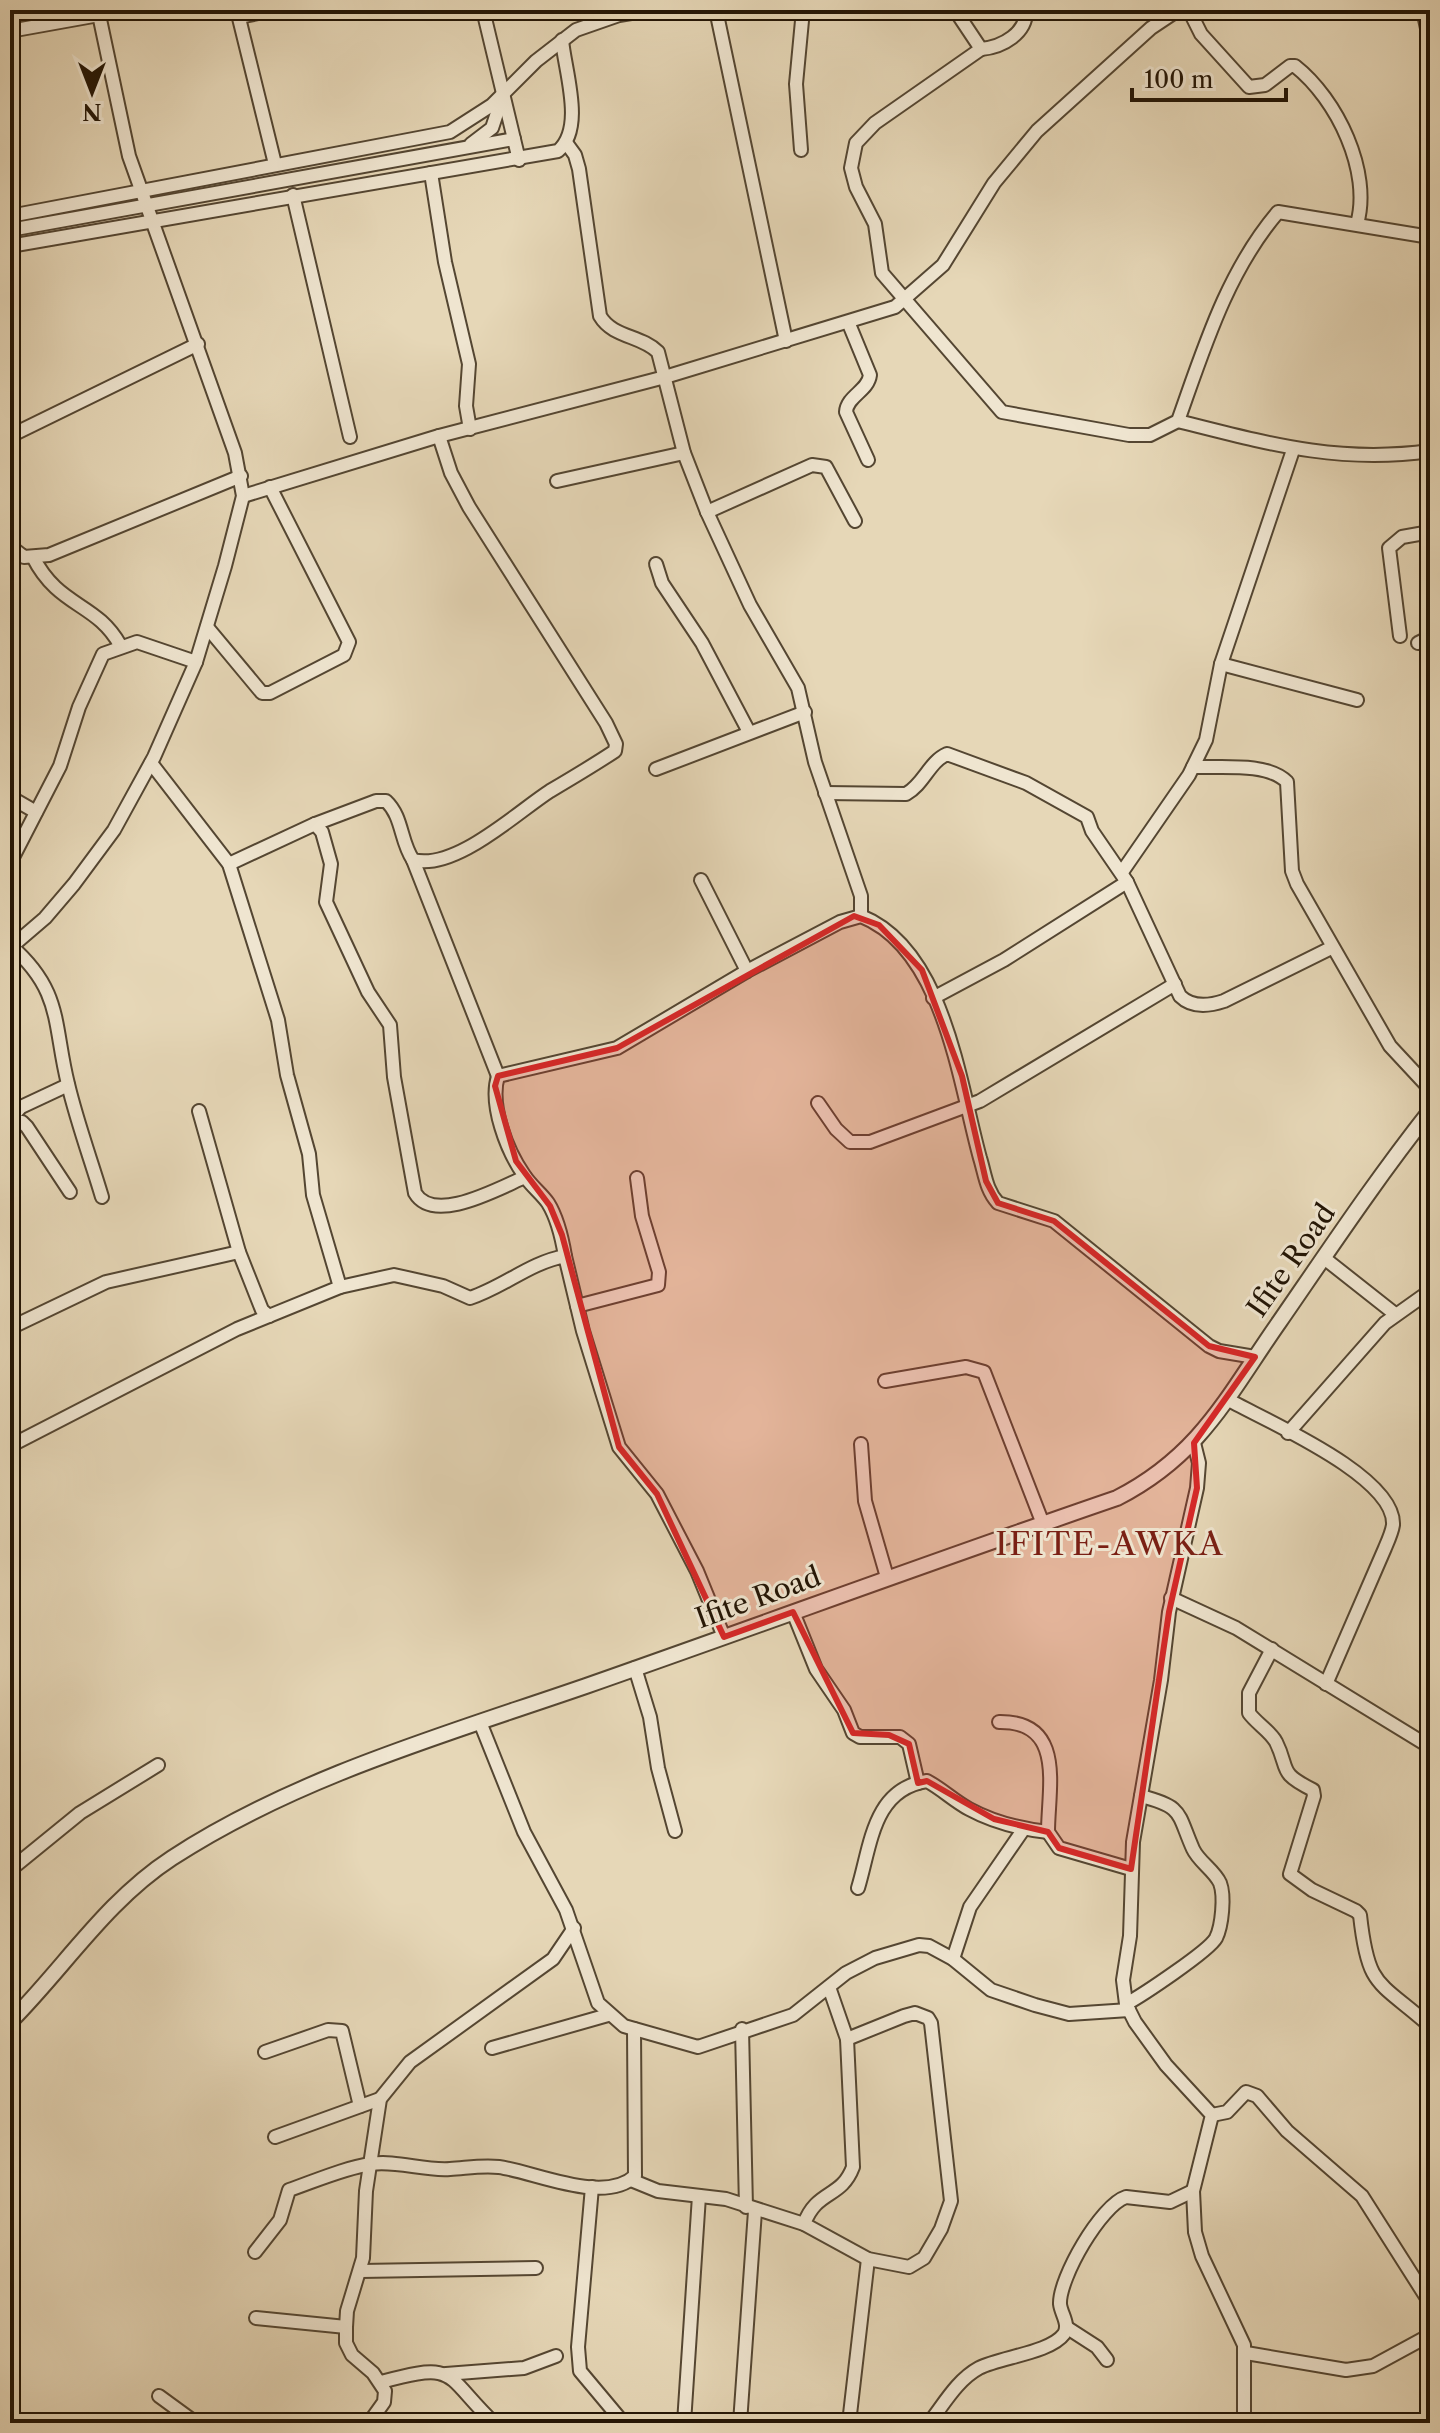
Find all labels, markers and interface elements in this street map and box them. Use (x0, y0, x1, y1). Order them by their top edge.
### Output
north arrow (52, 52, 132, 132)
scale bar (1132, 52, 1286, 102)
text: 100 m (1144, 65, 1213, 94)
text: N (82, 98, 102, 125)
street label: Ifite Road (1240, 1197, 1342, 1323)
district label: IFITE-AWKA (995, 1524, 1225, 1563)
street label: Ifite Road (691, 1559, 825, 1635)

